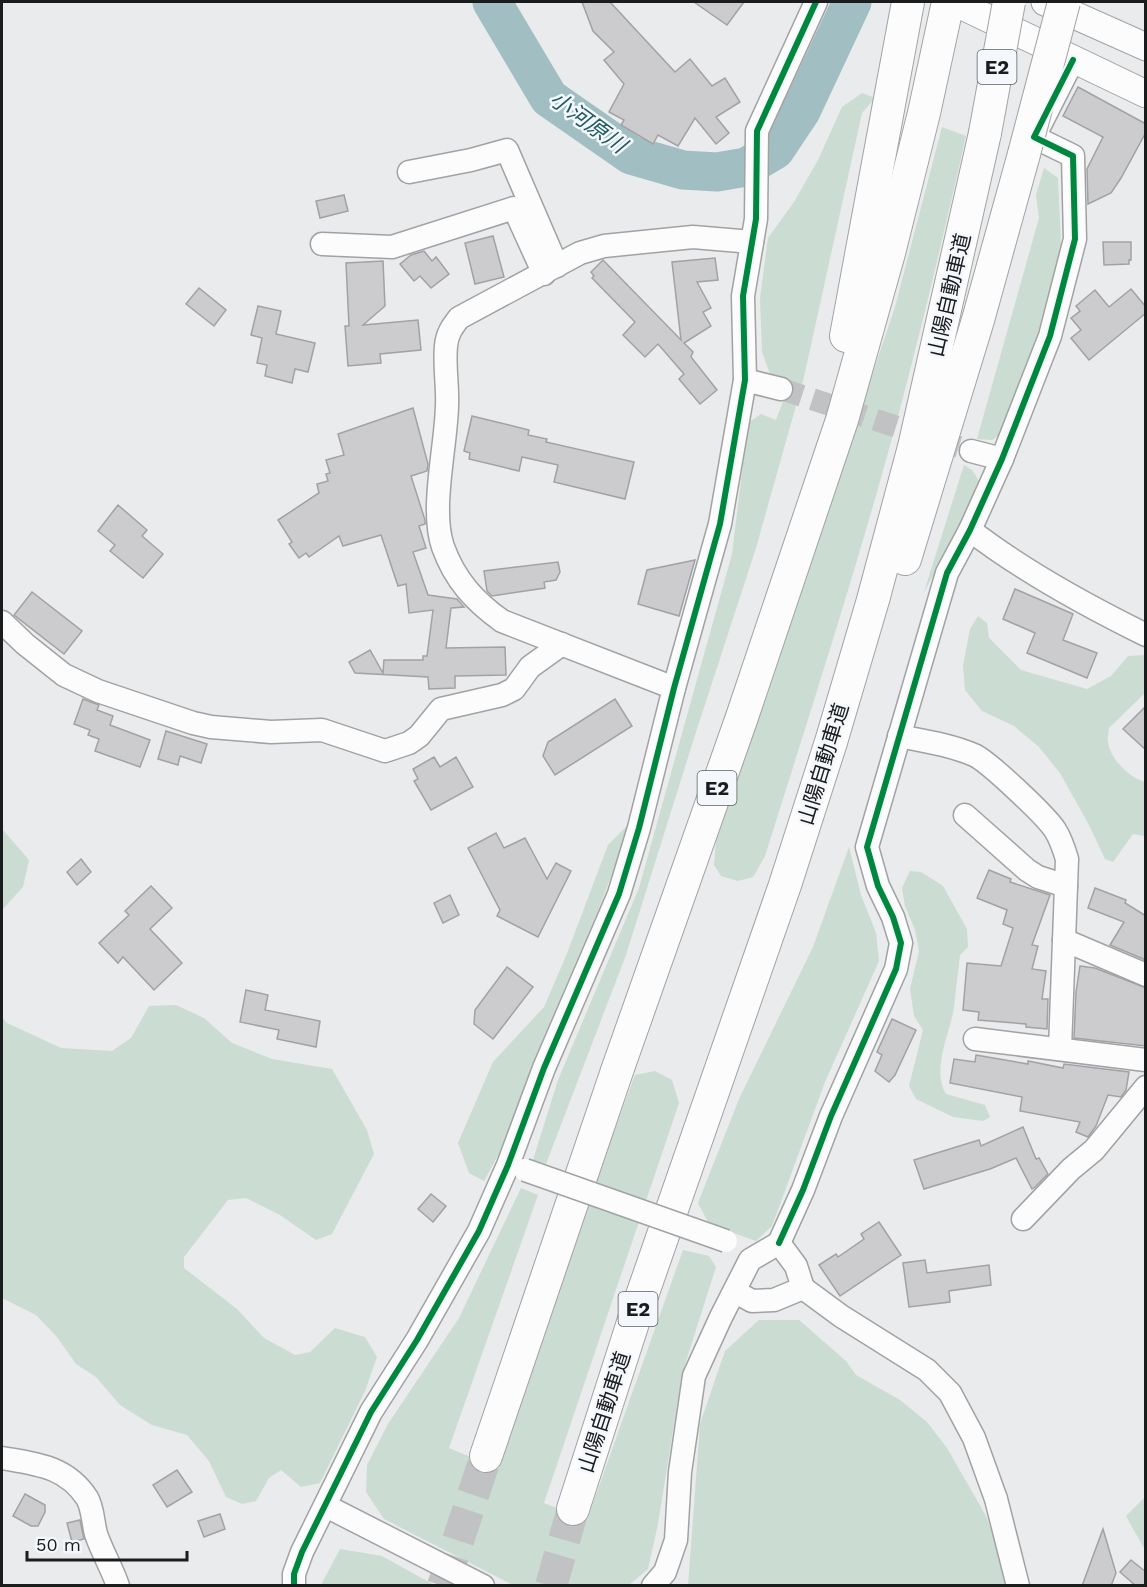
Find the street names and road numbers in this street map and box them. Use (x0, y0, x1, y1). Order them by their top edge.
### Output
road number: E2 (978, 50, 1016, 84)
street label: 山陽自動車道 (923, 231, 975, 359)
street label: 山陽自動車道 (793, 700, 853, 828)
road number: E2 (698, 771, 736, 805)
road number: E2 (618, 1292, 658, 1326)
street label: 山陽自動車道 (573, 1348, 635, 1476)

